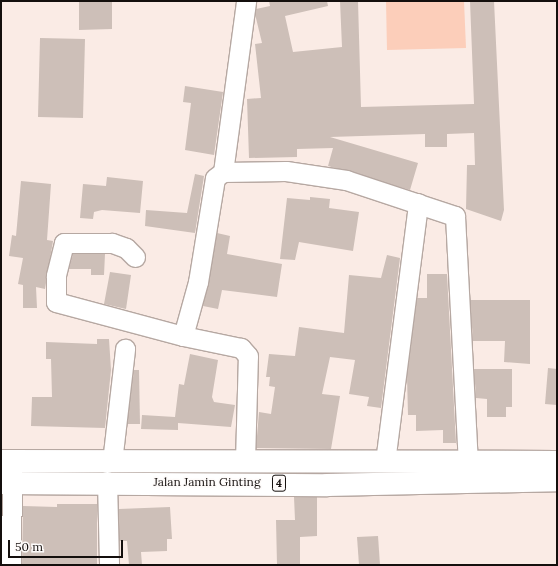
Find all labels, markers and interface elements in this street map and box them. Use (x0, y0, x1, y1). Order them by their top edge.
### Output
road number: 4 (271, 474, 287, 492)
street label: Jalan Jamin Ginting (153, 475, 261, 489)
scale bar (10, 532, 125, 558)
text: 50 m (15, 539, 43, 554)

